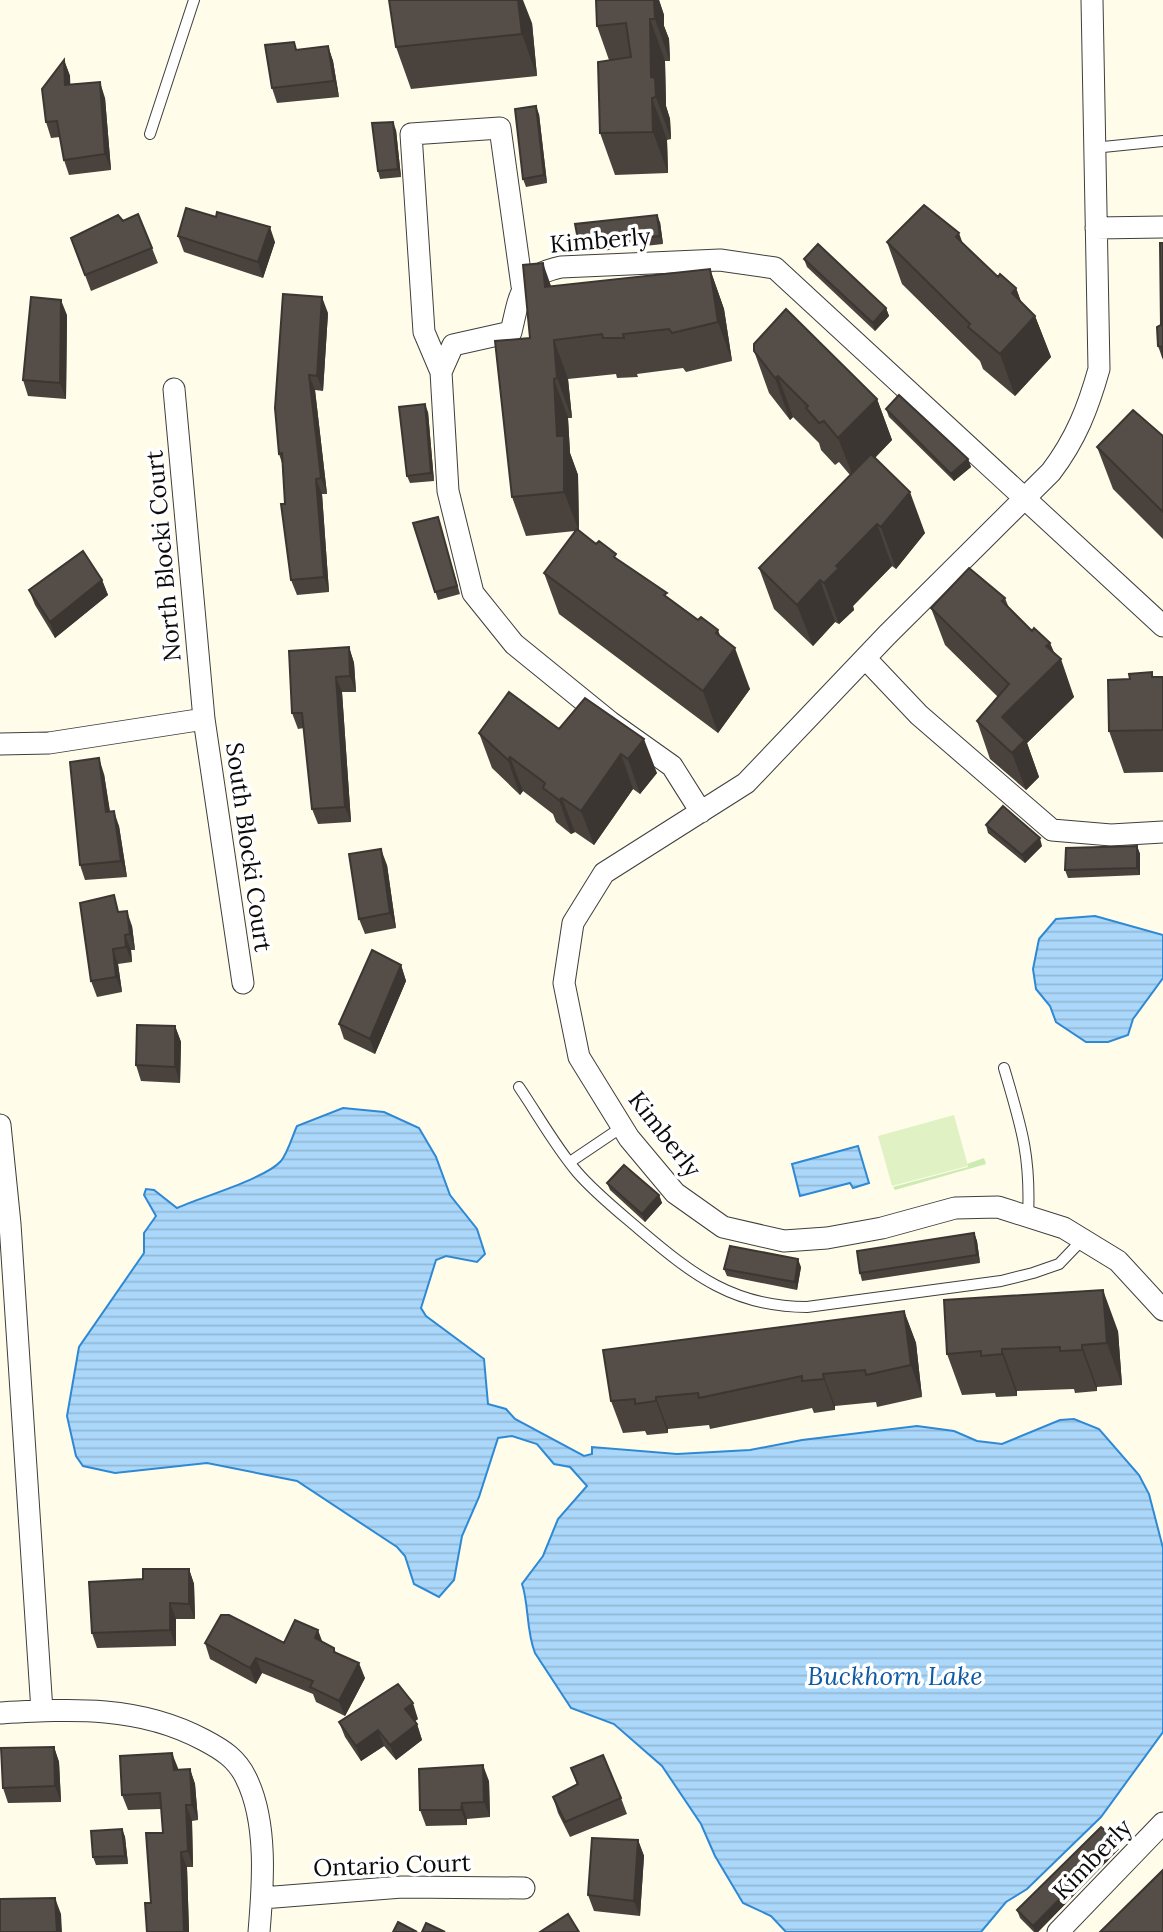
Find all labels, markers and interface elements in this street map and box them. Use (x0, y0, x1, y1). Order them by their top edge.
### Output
street label: Kimberly (548, 220, 652, 260)
street label: North Blocki Court (138, 449, 188, 663)
street label: South Blocki Court (219, 740, 279, 954)
street label: Kimberly (622, 1085, 708, 1184)
water label: Buckhorn Lake (807, 1659, 983, 1692)
street label: Kimberly (1046, 1812, 1138, 1906)
street label: Ontario Court (313, 1847, 472, 1883)

